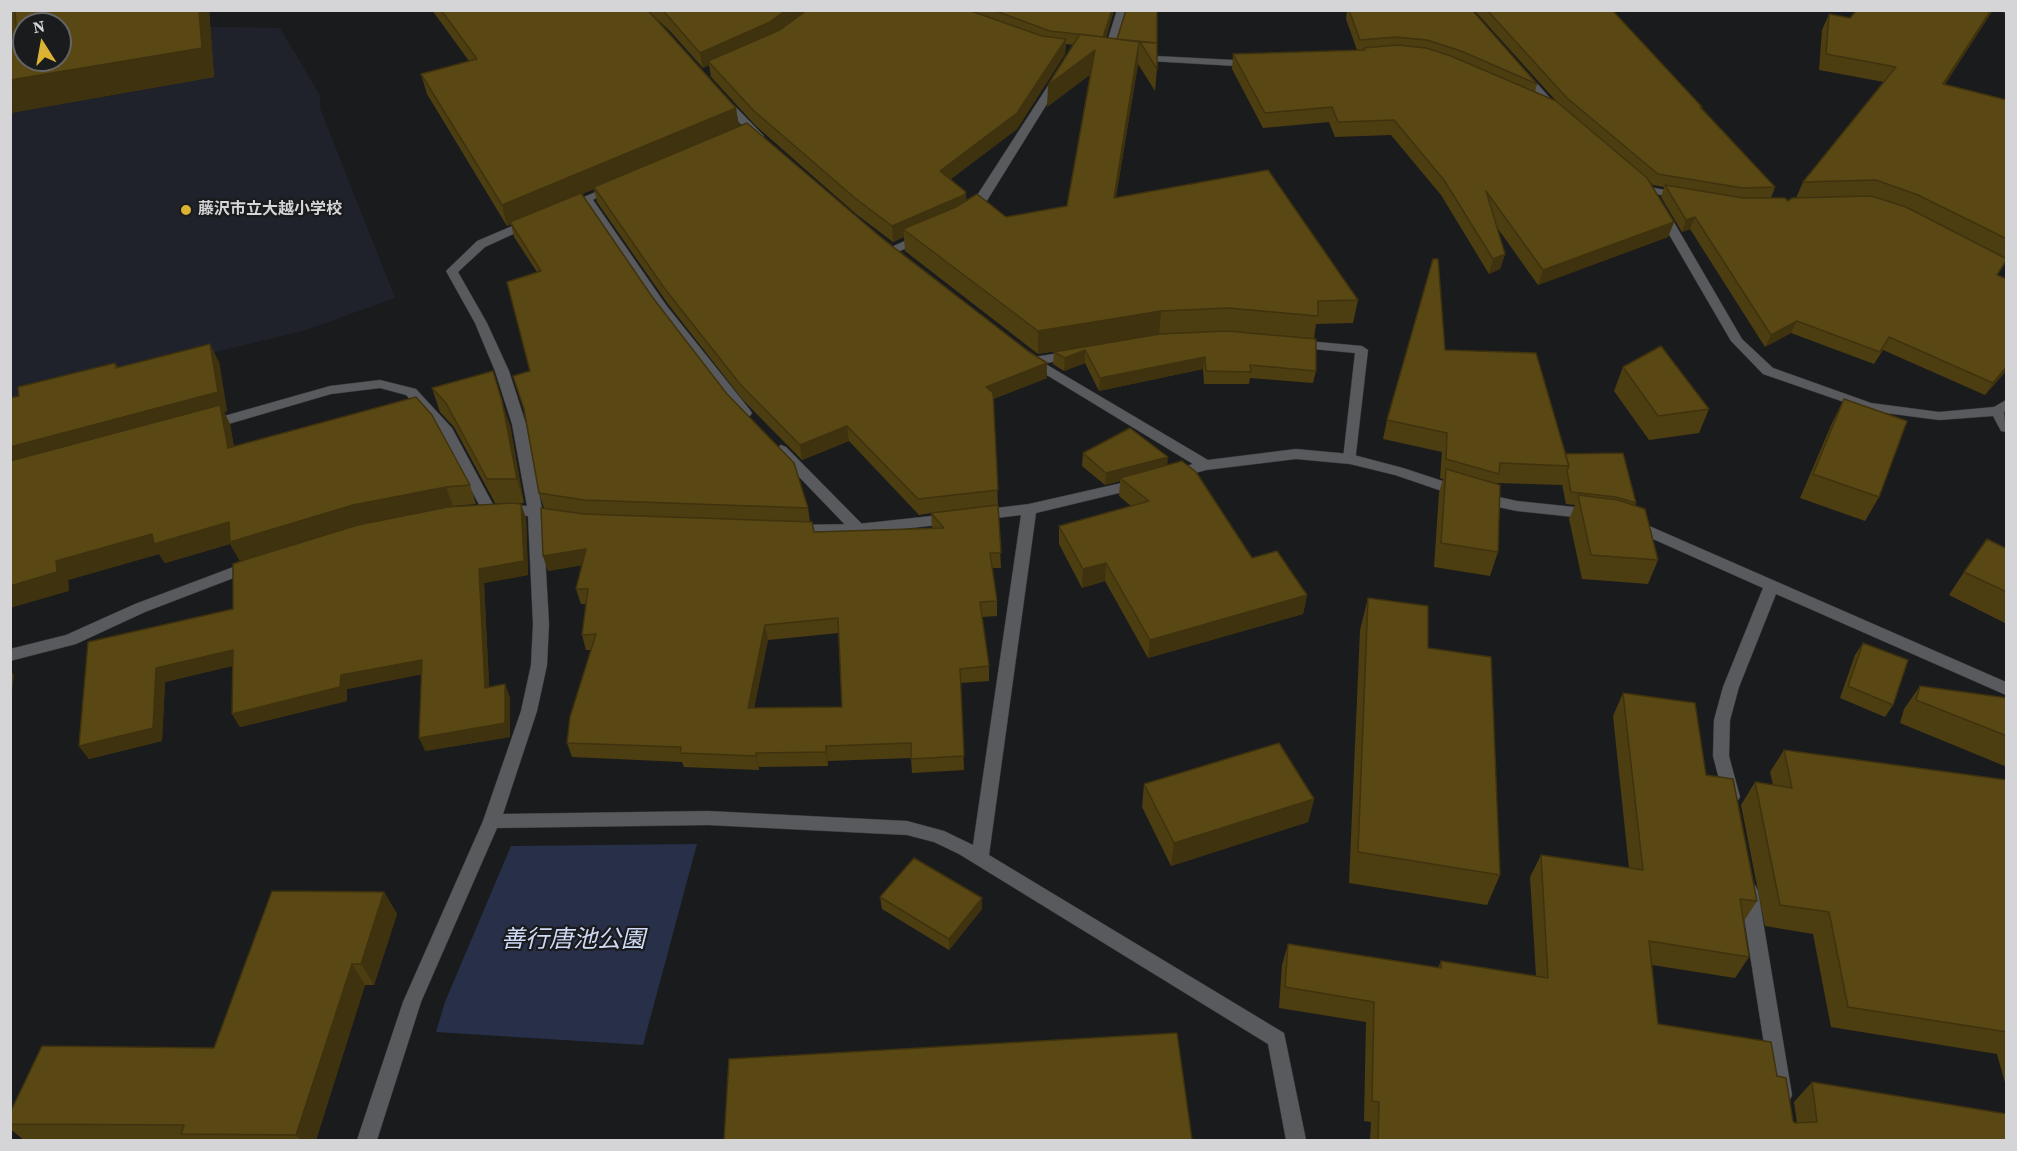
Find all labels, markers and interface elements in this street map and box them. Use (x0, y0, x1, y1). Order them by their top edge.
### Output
north arrow (12, 12, 72, 72)
text: N (31, 14, 47, 38)
place label: 藤沢市立大越小学校 (198, 200, 342, 220)
marker: 藤沢市立大越小学校 (179, 203, 193, 217)
park label: 善行唐池公園 (501, 927, 645, 955)

